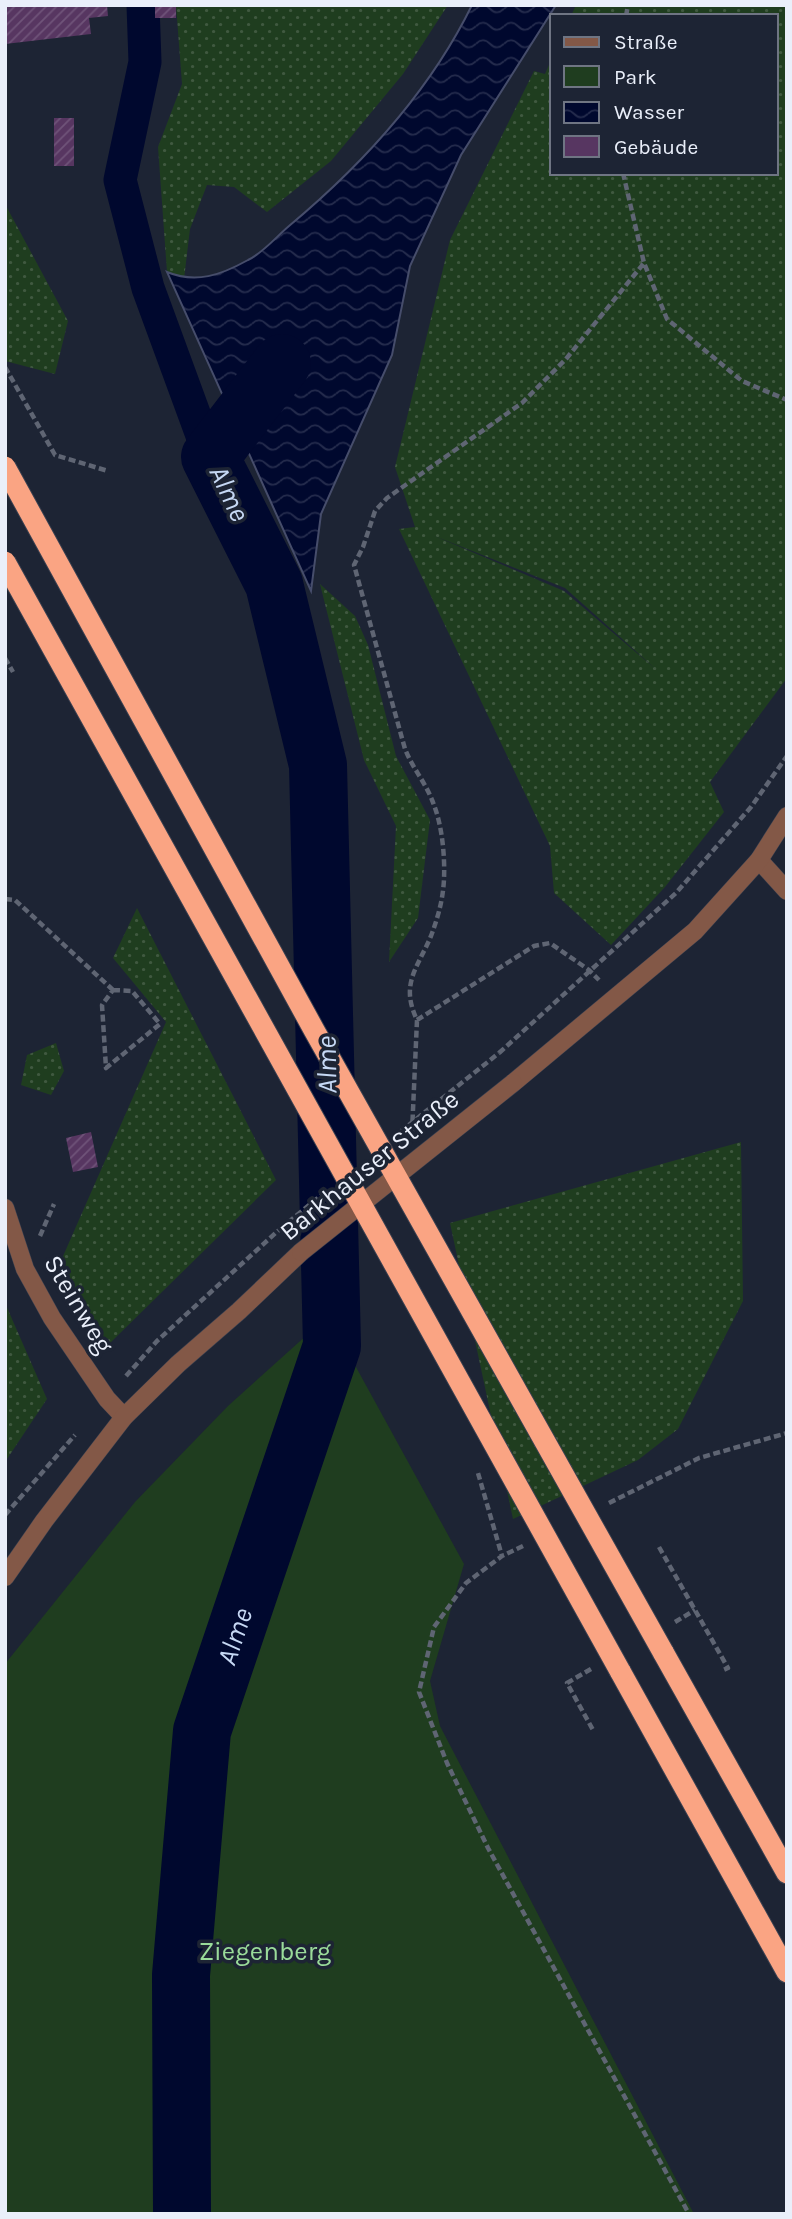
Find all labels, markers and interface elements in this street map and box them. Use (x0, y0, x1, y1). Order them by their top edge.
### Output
legend (550, 14, 778, 175)
text: Straße (614, 30, 677, 54)
text: Park (614, 65, 657, 89)
text: Wasser (614, 100, 685, 124)
text: Gebäude (614, 135, 698, 159)
water label: Alme (202, 460, 257, 527)
water label: Alme (309, 1036, 344, 1094)
street label: Barkhauser Straße (274, 1084, 465, 1247)
street label: Steinweg (37, 1249, 120, 1359)
water label: Alme (210, 1604, 259, 1669)
park label: Ziegenberg (199, 1936, 332, 1967)

